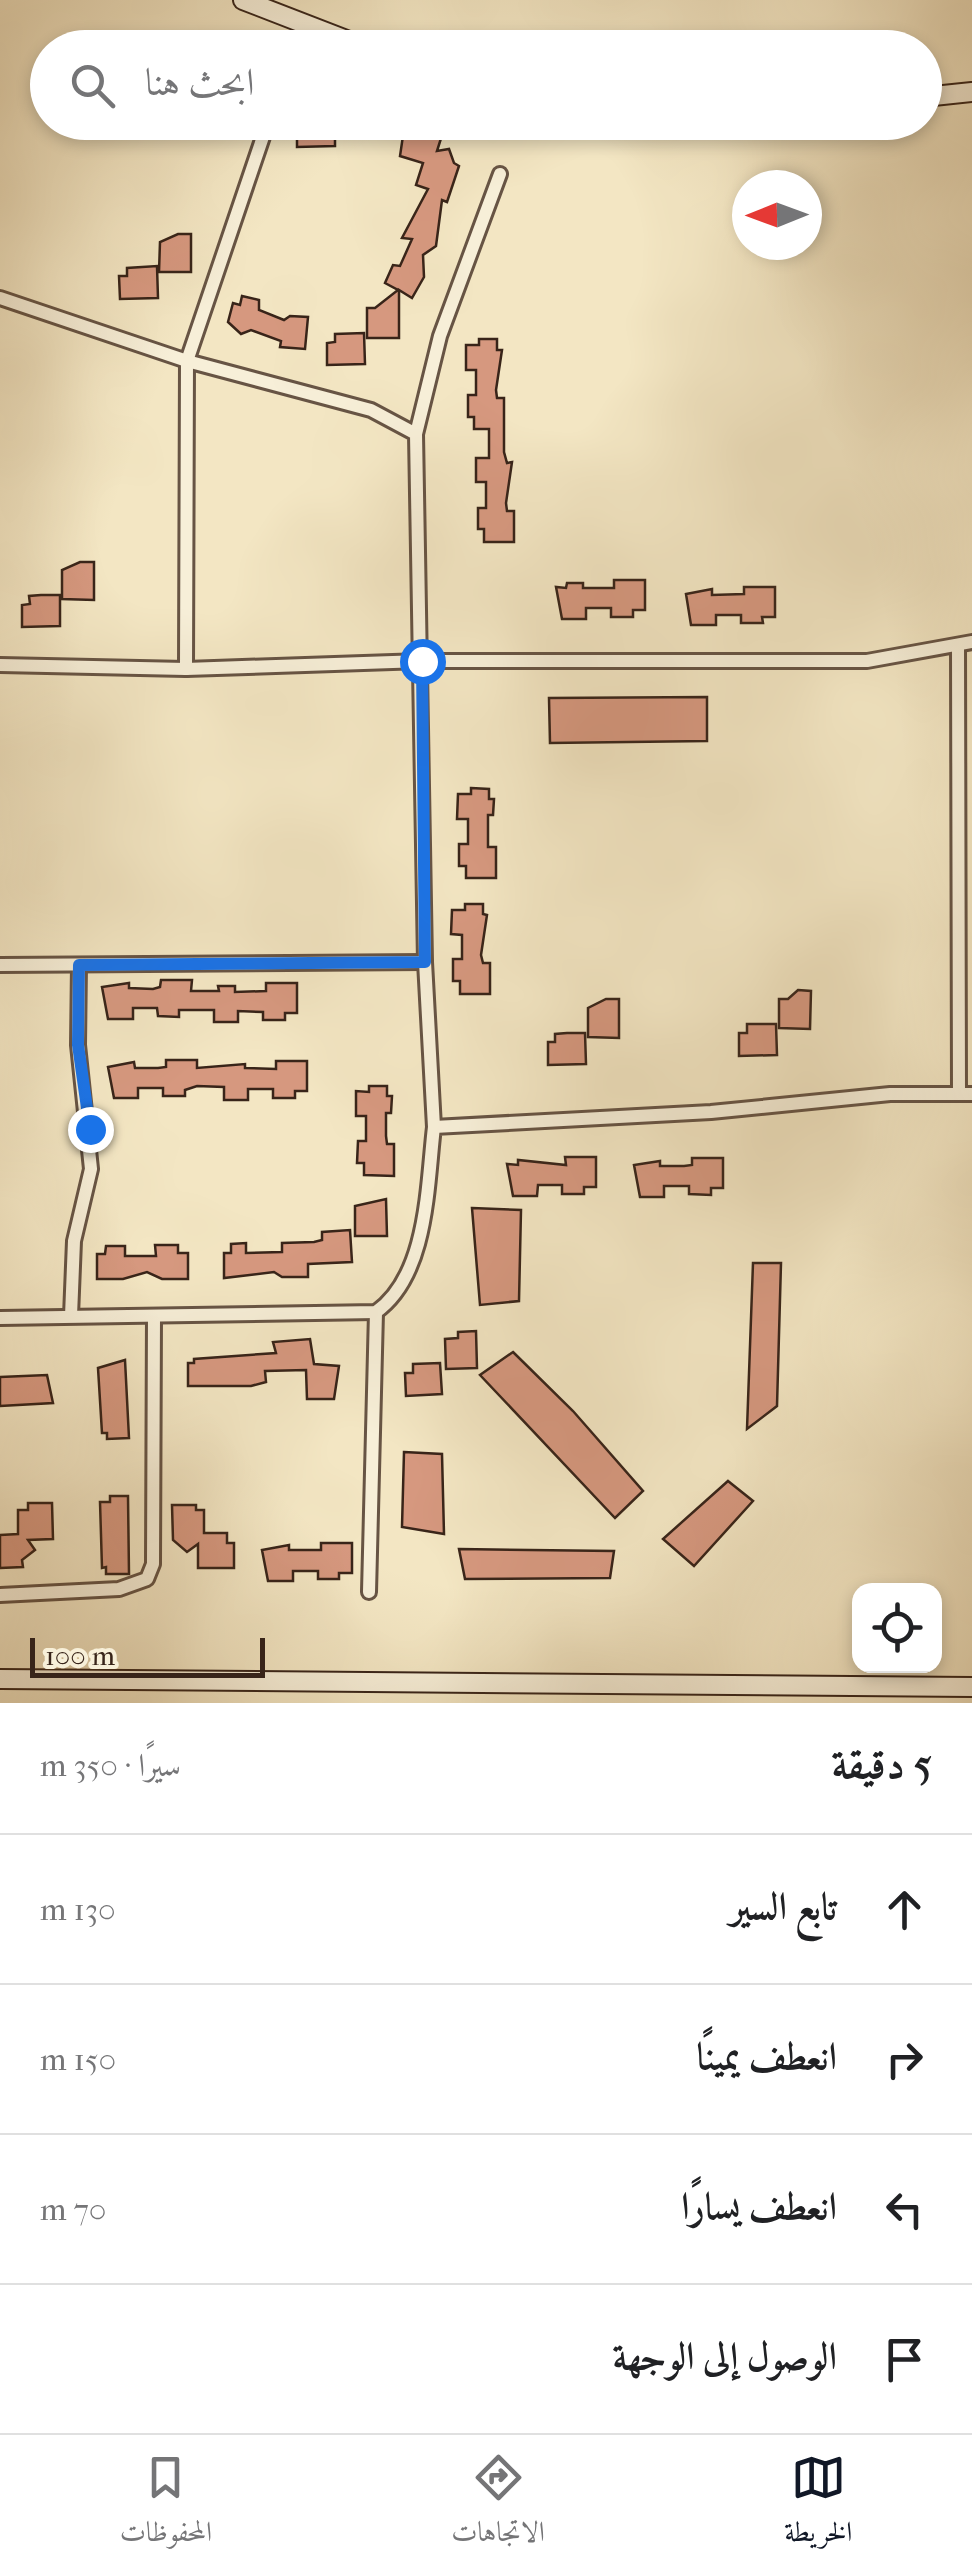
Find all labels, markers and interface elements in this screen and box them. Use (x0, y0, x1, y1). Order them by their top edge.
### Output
search box (30, 30, 942, 140)
icon: search (65, 58, 120, 113)
text: ابحث هنا (145, 60, 255, 105)
north arrow (732, 170, 822, 260)
route start (400, 639, 446, 685)
route end (68, 1107, 114, 1153)
map controls (852, 1583, 942, 1673)
button: locate (852, 1583, 942, 1673)
scale bar (30, 1633, 265, 1678)
text: 100 m (45, 1639, 115, 1672)
text: 5 دقيقة (832, 1740, 932, 1789)
text: سيرًا · 350 m (40, 1747, 181, 1784)
icon: ahead (877, 1882, 932, 1937)
text: تابع السير (730, 1884, 837, 1929)
text: 130 m (40, 1891, 116, 1928)
icon: right (877, 2032, 932, 2087)
text: انعطف يمينًا (696, 2034, 837, 2079)
text: 150 m (40, 2041, 116, 2078)
icon: left (877, 2182, 932, 2237)
text: انعطف يسارًا (681, 2184, 837, 2229)
text: 70 m (40, 2191, 106, 2228)
icon: arrive (877, 2332, 932, 2387)
text: الوصول إلى الوجهة (613, 2334, 837, 2379)
tab: المحفوظات (120, 2450, 212, 2559)
tab: الاتجاهات (451, 2450, 545, 2559)
tab: الخريطة (784, 2450, 852, 2559)

